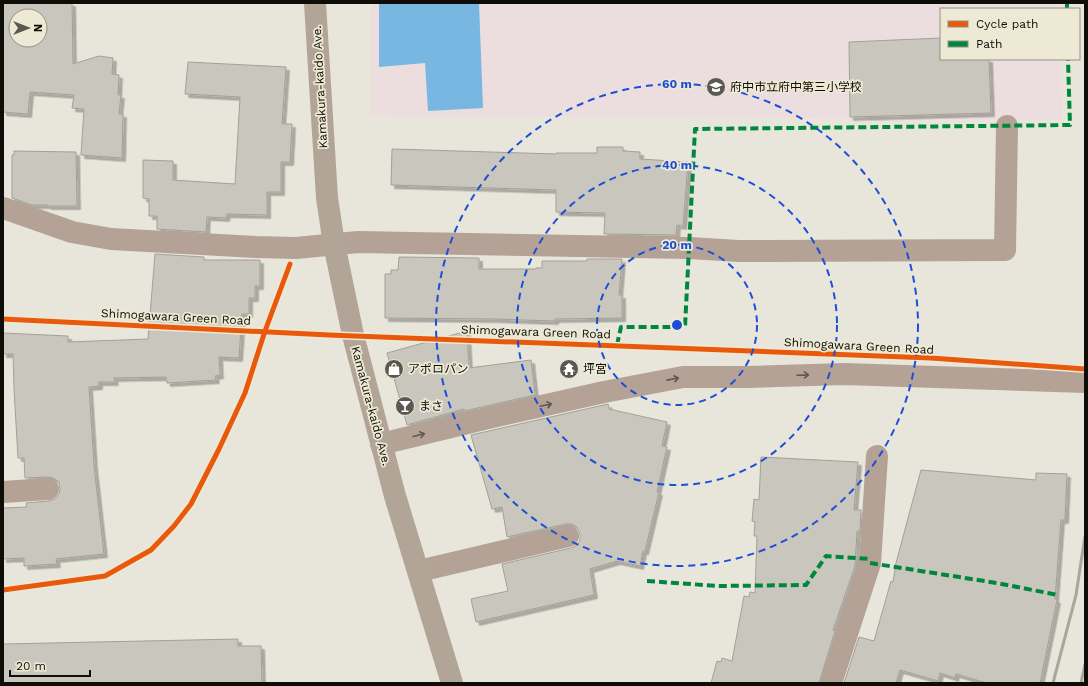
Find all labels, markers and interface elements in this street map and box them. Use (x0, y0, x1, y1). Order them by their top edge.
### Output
north arrow (8, 8, 48, 48)
legend (940, 8, 1080, 60)
text: Cycle path (976, 17, 1038, 31)
text: N (31, 24, 44, 32)
street label: Kamakura-kaido Ave. (310, 25, 330, 149)
text: Path (976, 37, 1002, 51)
school or university icon: 府中市立府中第三小学校 (705, 76, 727, 98)
text: 60 m (662, 77, 692, 91)
place label: 府中市立府中第三小学校 (730, 80, 862, 94)
text: 40 m (662, 158, 692, 172)
text: 20 m (662, 238, 692, 252)
street label: Shimogawara Green Road (101, 306, 251, 328)
centre of rings (670, 318, 684, 332)
street label: Shimogawara Green Road (461, 322, 611, 342)
street label: Shimogawara Green Road (784, 335, 934, 357)
street label: Kamakura-kaido Ave. (348, 345, 394, 467)
shop icon: アポロパン (383, 358, 405, 380)
temple icon: 坪宮 (558, 358, 580, 380)
place label: アポロパン (408, 362, 469, 376)
place label: 坪宮 (583, 362, 607, 376)
one-way arrow (796, 372, 809, 379)
one-way arrow (666, 375, 679, 383)
bar icon: まさ (394, 395, 416, 417)
place label: まさ (419, 399, 443, 413)
one-way arrow (539, 400, 552, 408)
one-way arrow (412, 430, 425, 438)
scale bar (10, 652, 90, 678)
text: 20 m (16, 659, 46, 673)

